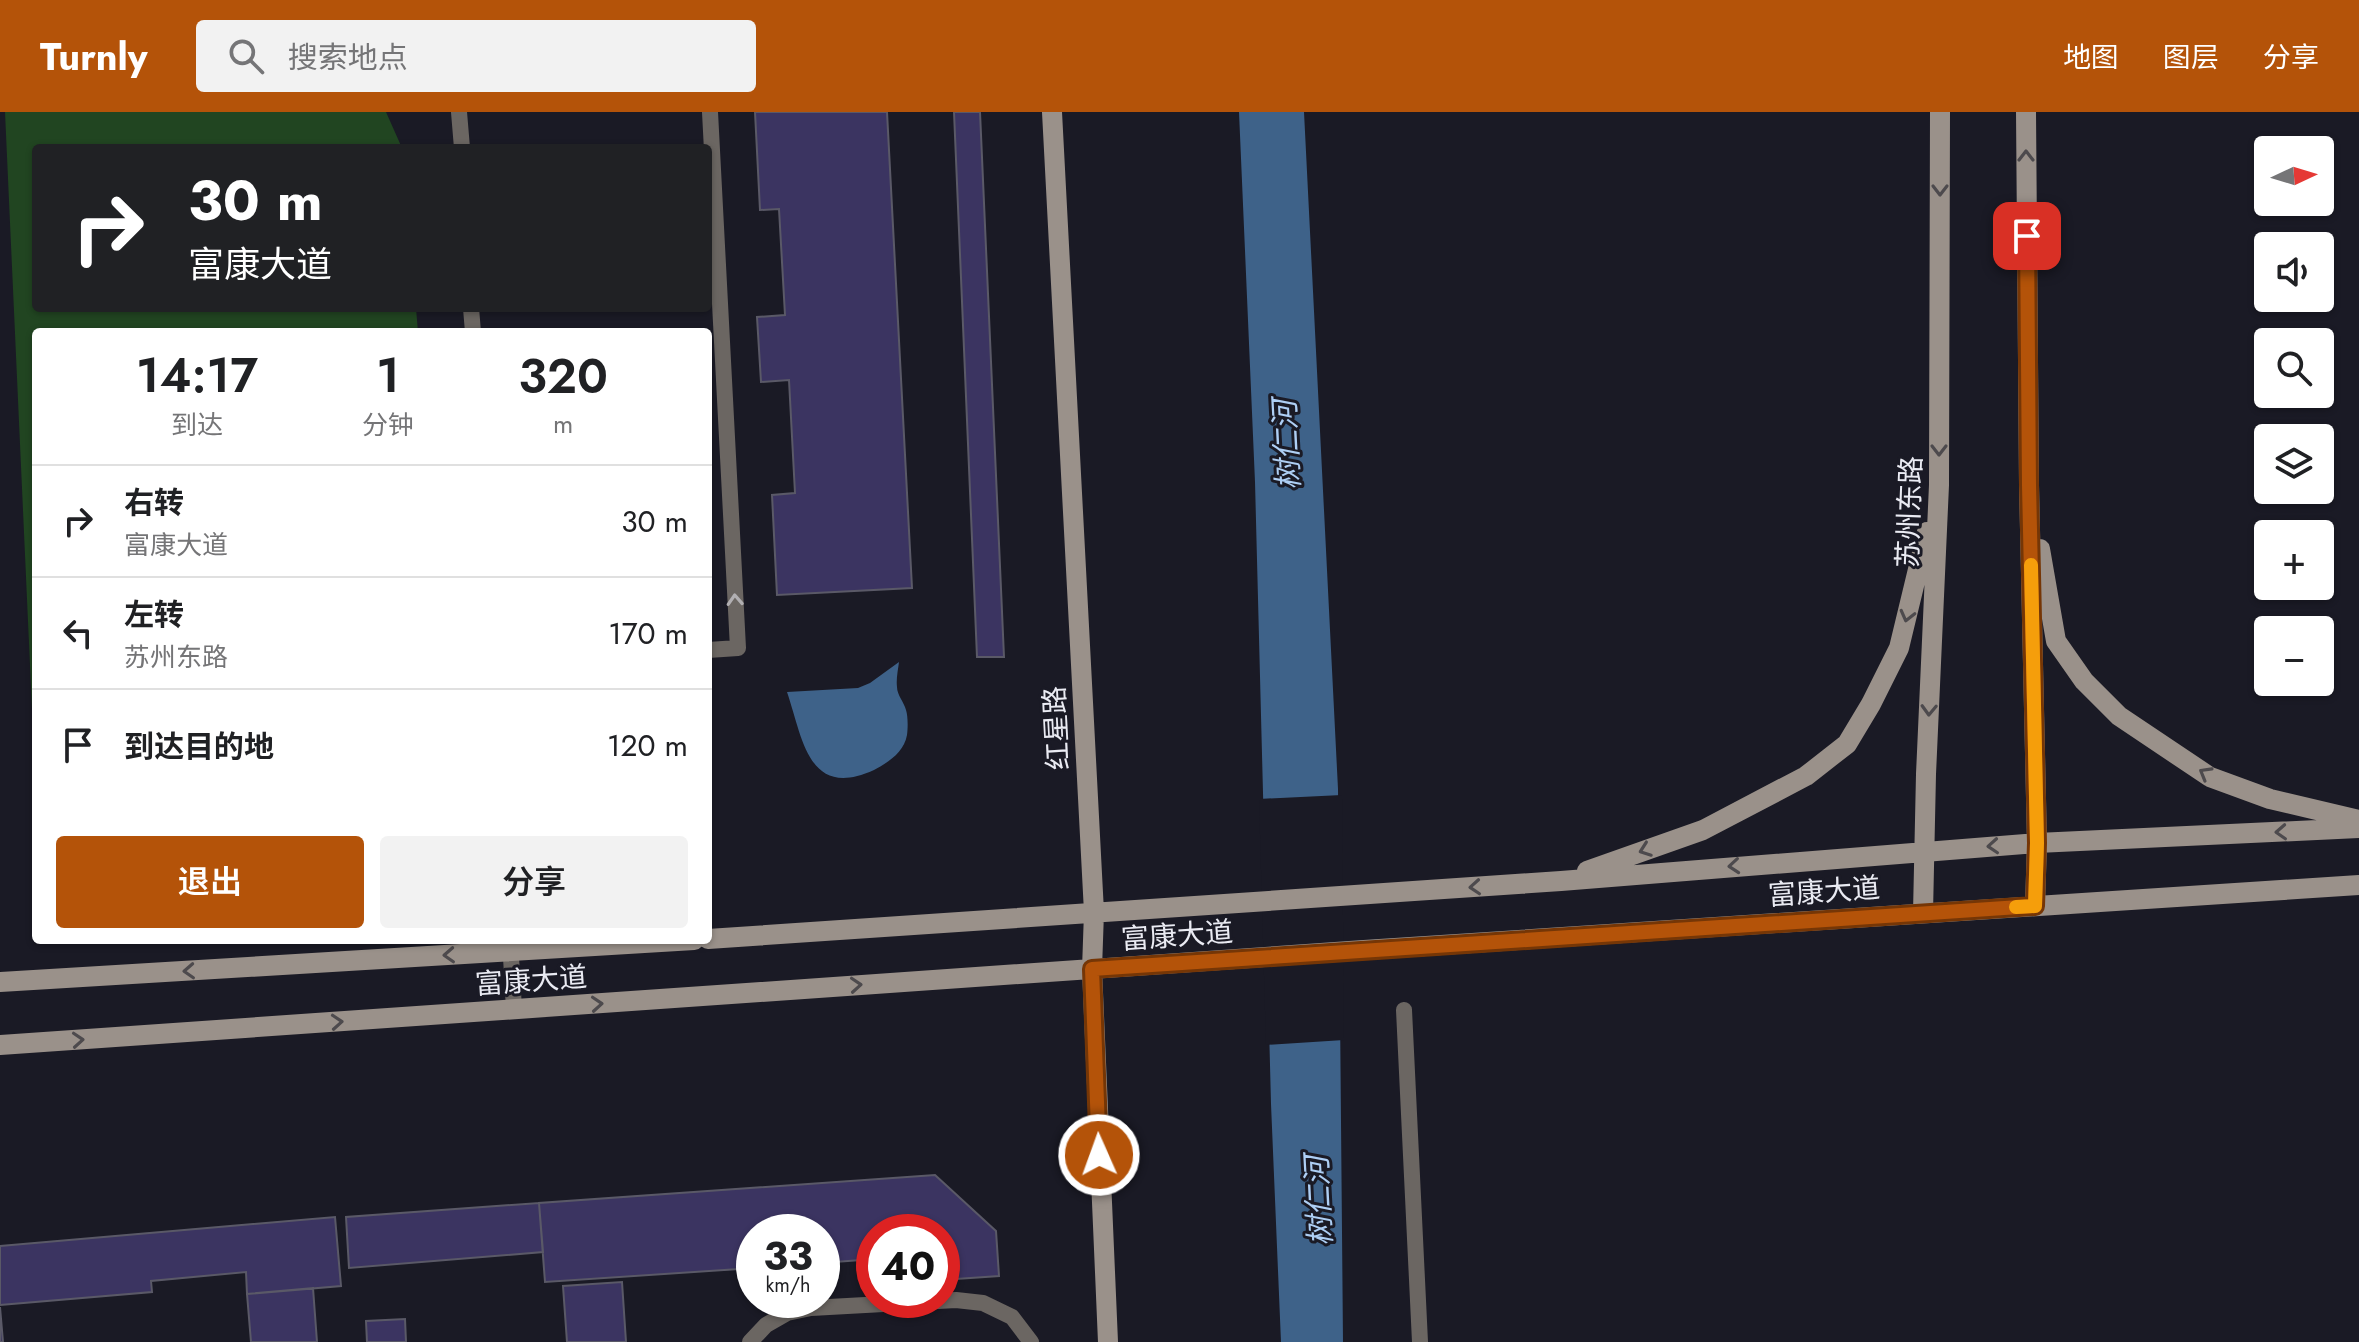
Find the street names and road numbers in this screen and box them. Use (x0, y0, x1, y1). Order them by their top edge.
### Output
street label: 苏州东路 (1887, 455, 1932, 569)
street label: 红星路 (1034, 685, 1079, 771)
street label: 富康大道 (1767, 867, 1881, 916)
street label: 富康大道 (1120, 911, 1234, 960)
street label: 富康大道 (474, 956, 588, 1005)

